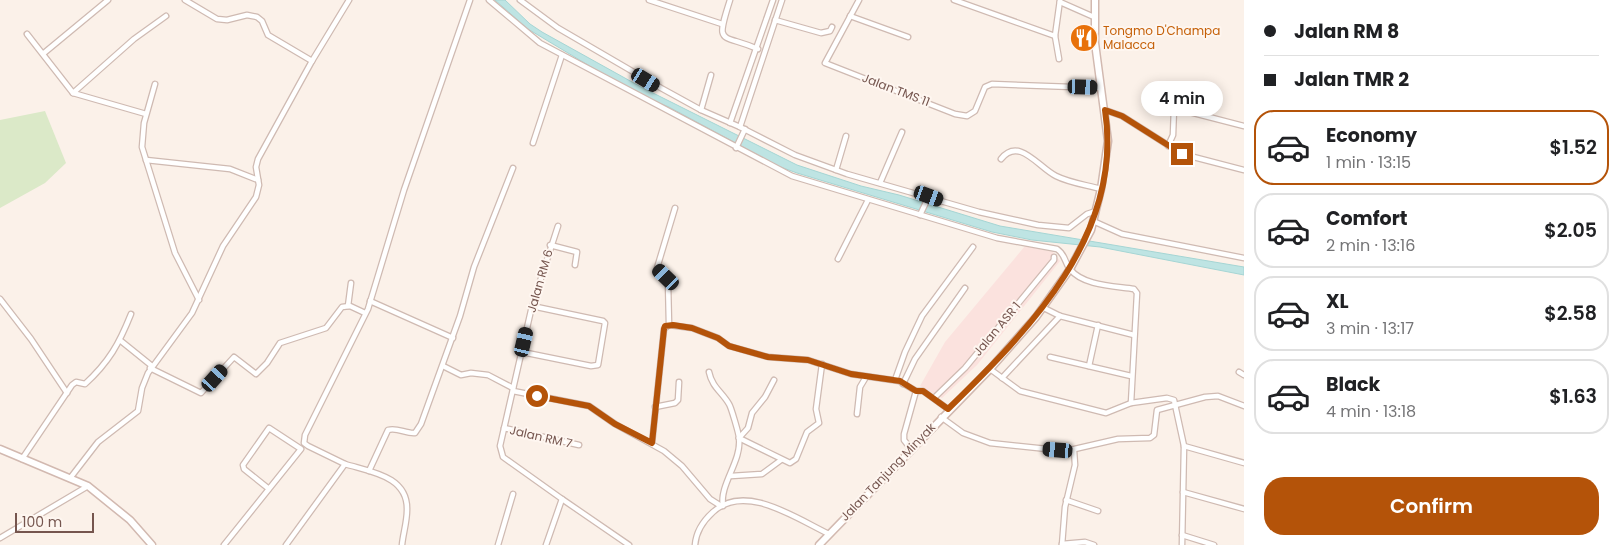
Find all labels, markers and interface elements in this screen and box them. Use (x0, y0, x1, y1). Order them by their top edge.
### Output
text: Jalan RM 8 (1294, 18, 1399, 45)
place label: Tongmo D'Champa Malacca (1103, 22, 1220, 53)
restaurant icon: Tongmo D'Champa Malacca (1069, 23, 1099, 53)
car (629, 66, 662, 94)
text: Jalan TMR 2 (1294, 66, 1409, 93)
street label: Jalan TMS 11 (860, 69, 932, 110)
car (1067, 79, 1098, 95)
callout: 4 min (1141, 82, 1223, 116)
text: 4 min (1159, 87, 1205, 110)
text: Economy (1326, 122, 1417, 149)
icon: car (1266, 125, 1311, 170)
text: $1.52 (1550, 134, 1597, 161)
route end (1171, 143, 1193, 165)
text: 1 min · 13:15 (1326, 151, 1411, 174)
car (912, 184, 945, 208)
text: Comfort (1326, 205, 1408, 232)
icon: car (1266, 208, 1311, 253)
text: $2.05 (1544, 217, 1597, 244)
text: 2 min · 13:16 (1326, 234, 1415, 257)
street label: Jalan RM 6 (522, 247, 557, 314)
car (649, 261, 682, 293)
text: XL (1326, 288, 1349, 315)
icon: car (1266, 291, 1311, 336)
street label: Jalan ASR 1 (969, 298, 1024, 359)
text: $2.58 (1544, 300, 1597, 327)
text: 3 min · 13:17 (1326, 317, 1414, 340)
car (513, 326, 534, 358)
car (199, 362, 230, 394)
text: Black (1326, 371, 1380, 398)
icon: car (1266, 374, 1311, 419)
text: $1.63 (1549, 383, 1597, 410)
route start (526, 385, 548, 407)
text: 4 min · 13:18 (1326, 400, 1416, 423)
street label: Jalan Tanjung Minyak (836, 418, 940, 524)
street label: Jalan RM 7 (508, 421, 575, 452)
car (1042, 441, 1073, 459)
button: Confirm (1264, 477, 1599, 535)
scale bar (15, 510, 94, 533)
text: 100 m (22, 512, 62, 532)

